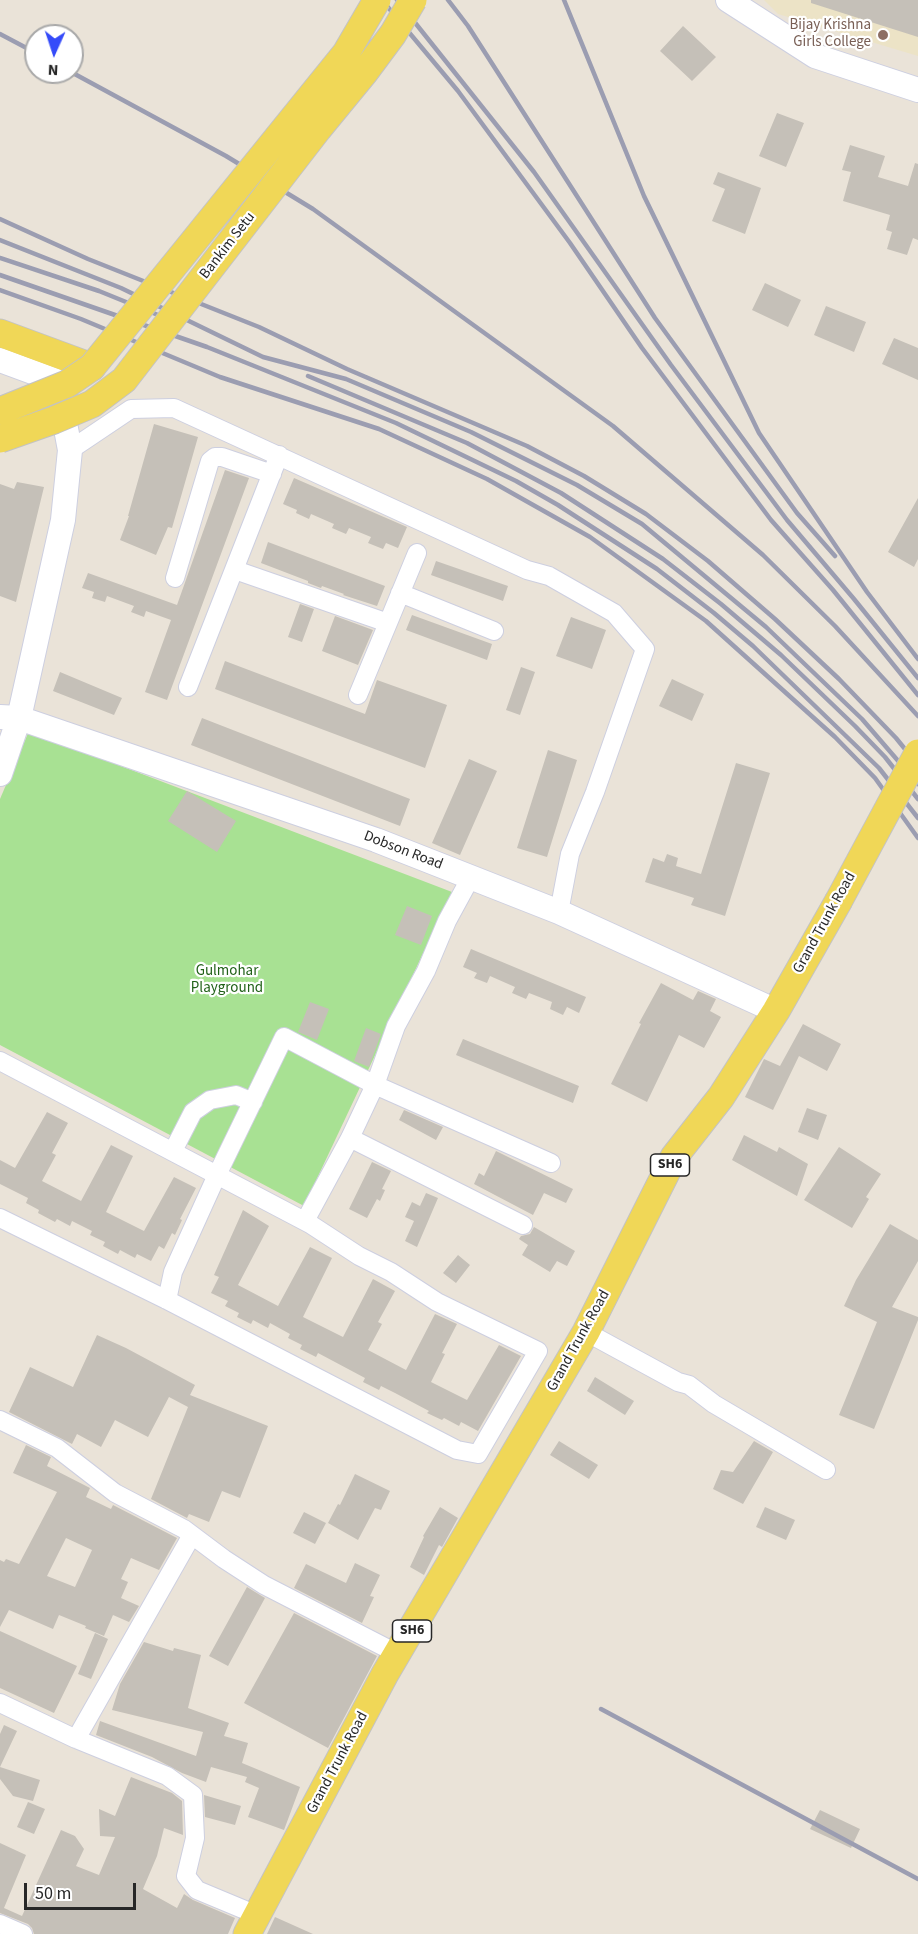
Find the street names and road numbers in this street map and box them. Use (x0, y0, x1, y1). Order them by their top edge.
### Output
street label: Bankim Setu (196, 209, 260, 283)
street label: Dobson Road (361, 828, 445, 874)
street label: Grand Trunk Road (790, 869, 860, 977)
road number: SH6 (650, 1154, 690, 1176)
street label: Grand Trunk Road (544, 1287, 614, 1395)
road number: SH6 (392, 1620, 432, 1642)
street label: Grand Trunk Road (304, 1709, 372, 1817)

